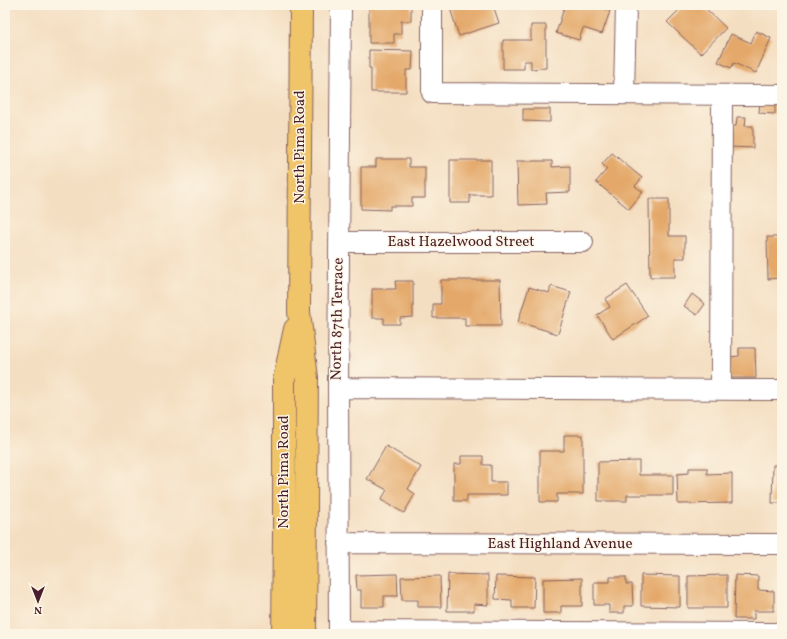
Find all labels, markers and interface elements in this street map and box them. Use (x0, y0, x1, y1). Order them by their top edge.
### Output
street label: North Pima Road (290, 90, 311, 204)
street label: East Hazelwood Street (387, 232, 535, 253)
street label: North 87th Terrace (326, 257, 350, 381)
street label: North Pima Road (274, 415, 295, 529)
street label: East Highland Avenue (487, 534, 633, 555)
north arrow (18, 581, 58, 621)
text: N (34, 602, 42, 617)

